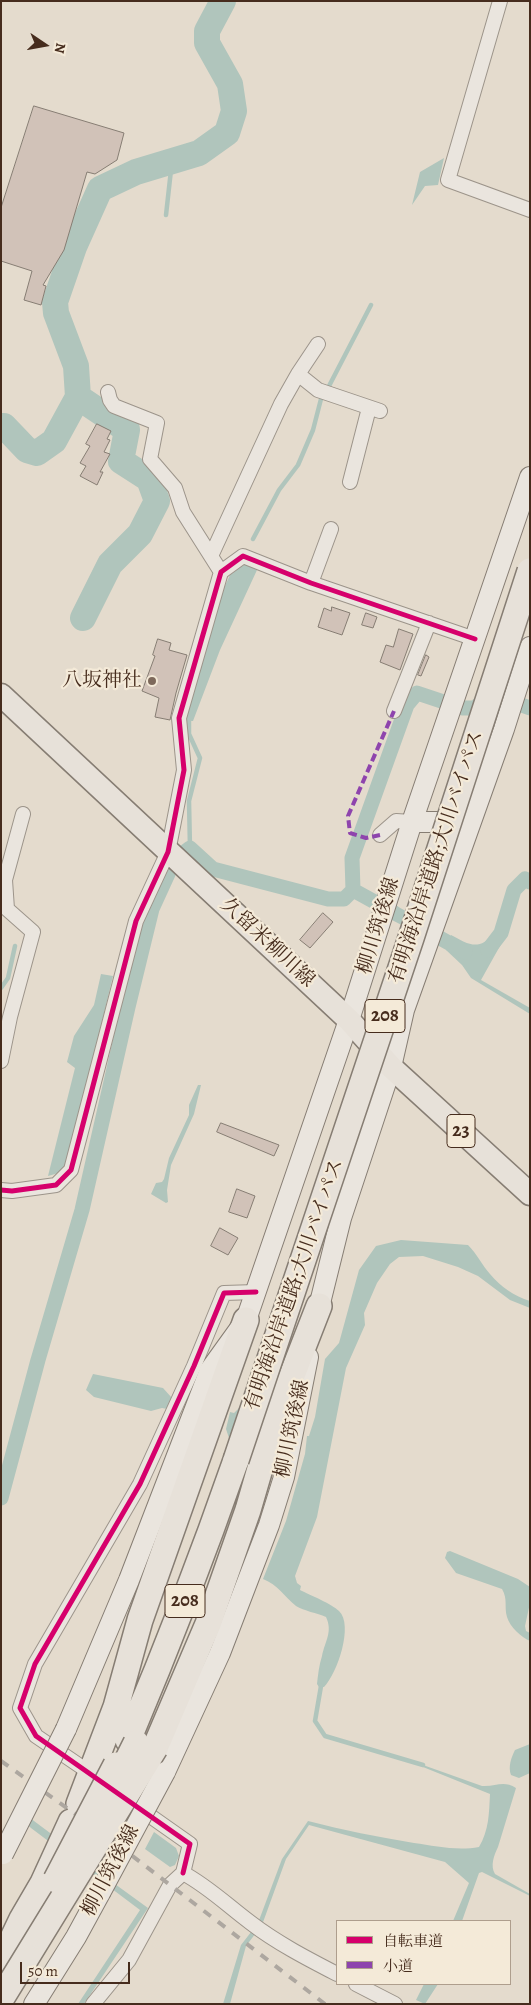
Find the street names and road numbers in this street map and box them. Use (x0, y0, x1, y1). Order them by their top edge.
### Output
street label: 有明海沿岸道路;大川バイパス (385, 727, 489, 987)
street label: 柳川筑後線 (353, 875, 405, 977)
street label: 久留米柳川線 (215, 893, 319, 993)
road number: 208 (365, 999, 405, 1032)
road number: 23 (447, 1114, 475, 1148)
street label: 有明海沿岸道路;大川バイパス (241, 1156, 349, 1414)
street label: 柳川筑後線 (271, 1378, 315, 1480)
road number: 208 (165, 1584, 205, 1618)
street label: 柳川筑後線 (77, 1821, 145, 1921)

